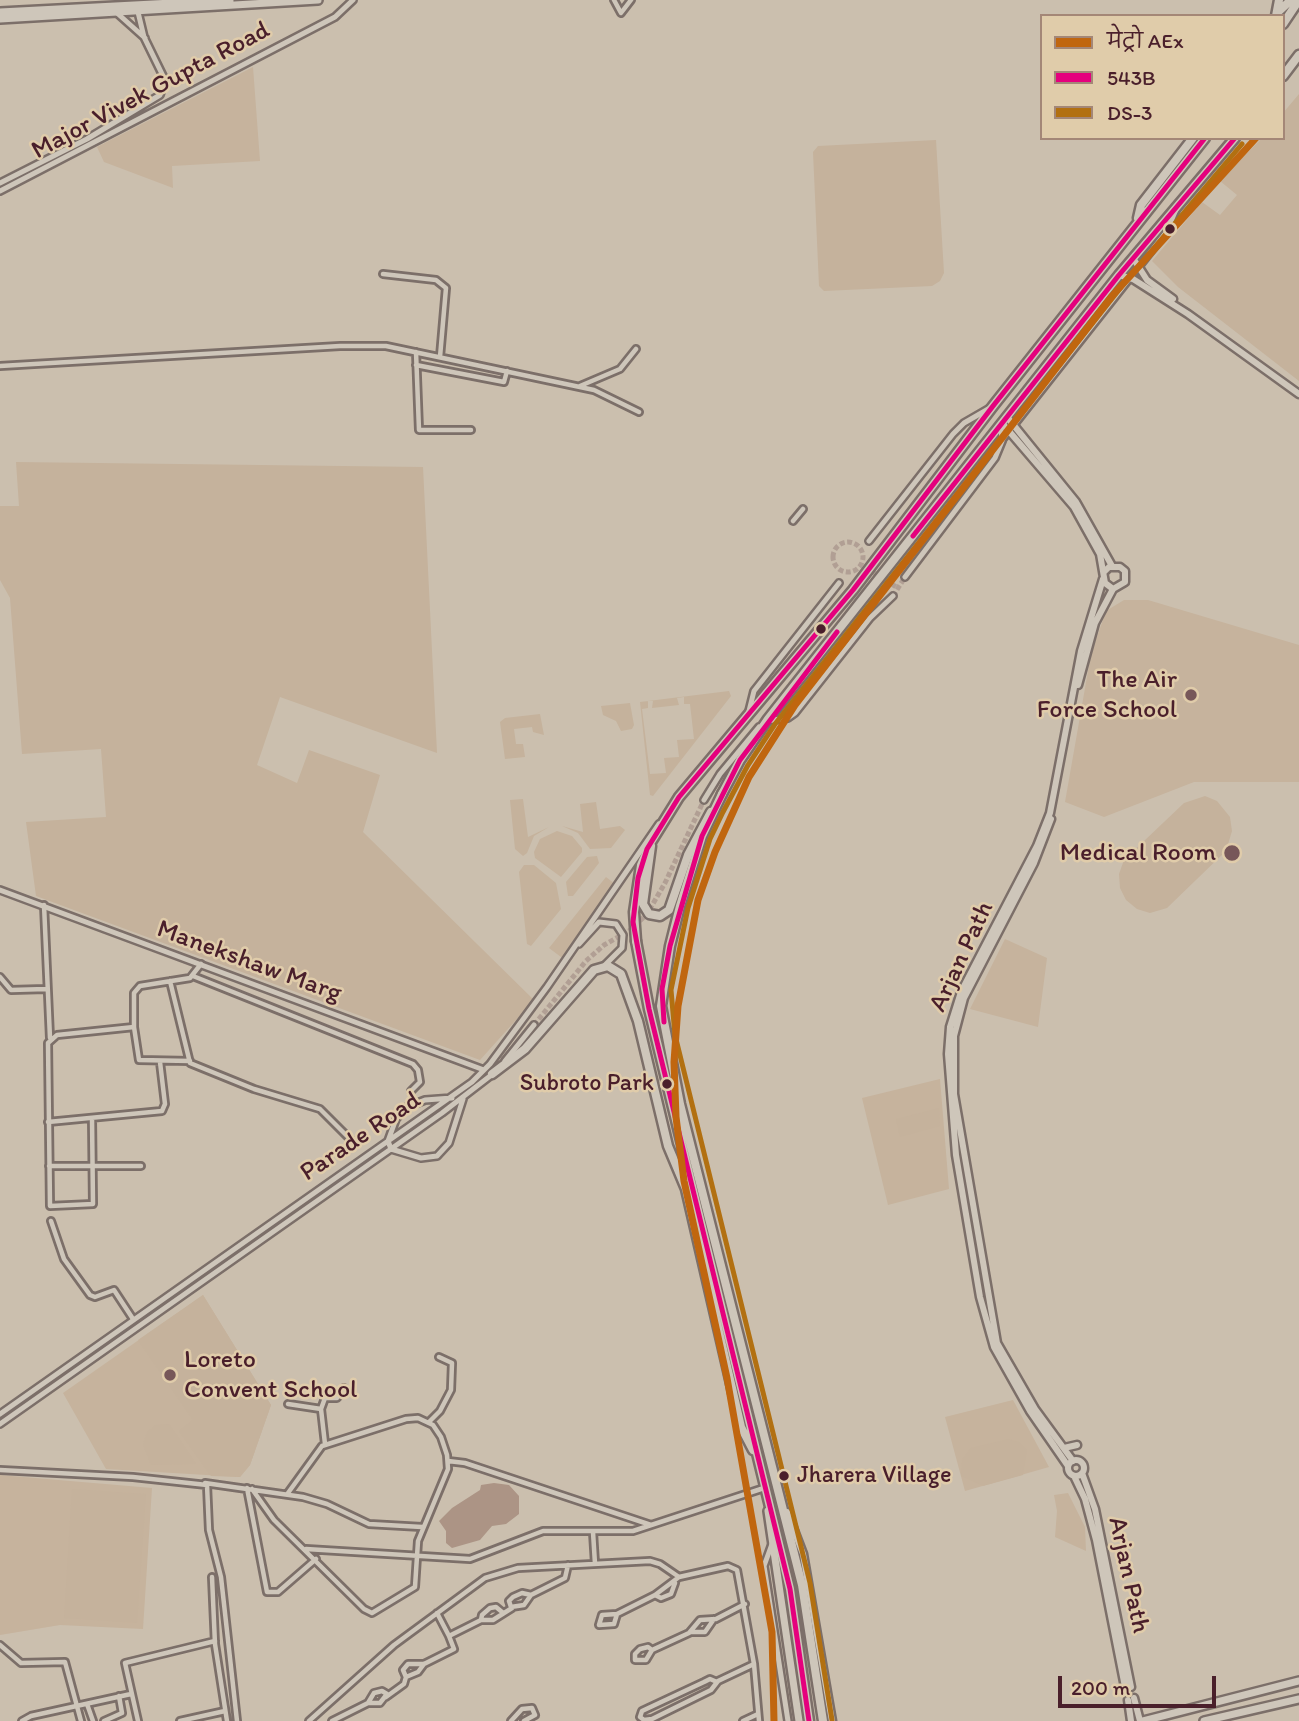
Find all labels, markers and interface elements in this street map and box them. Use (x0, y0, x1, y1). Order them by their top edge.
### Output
legend (1040, 14, 1285, 140)
street label: Major Vivek Gupta Road (27, 15, 275, 167)
text: मेट्रो AEx (1107, 28, 1183, 53)
text: 543B (1107, 65, 1156, 90)
text: DS-3 (1107, 100, 1153, 125)
unlabelled marker (1163, 222, 1177, 236)
unlabelled marker (814, 622, 828, 636)
place label: The Air Force School (1037, 664, 1177, 726)
marker: The Air Force School (1183, 687, 1199, 703)
place label: Medical Room (1060, 837, 1216, 869)
marker: Medical Room (1222, 843, 1242, 863)
street label: Arjan Path (923, 897, 1001, 1017)
street label: Manekshaw Marg (152, 914, 346, 1010)
place label: Subroto Park (520, 1070, 654, 1098)
marker: Subroto Park (660, 1077, 674, 1091)
street label: Parade Road (295, 1085, 427, 1189)
place label: Loreto Convent School (184, 1344, 357, 1406)
marker: Loreto Convent School (162, 1367, 178, 1383)
place label: Jharera Village (797, 1462, 952, 1490)
marker: Jharera Village (777, 1469, 791, 1483)
street label: Arjan Path (1100, 1514, 1156, 1636)
scale bar (1061, 1662, 1218, 1706)
text: 200 m (1071, 1675, 1130, 1700)

